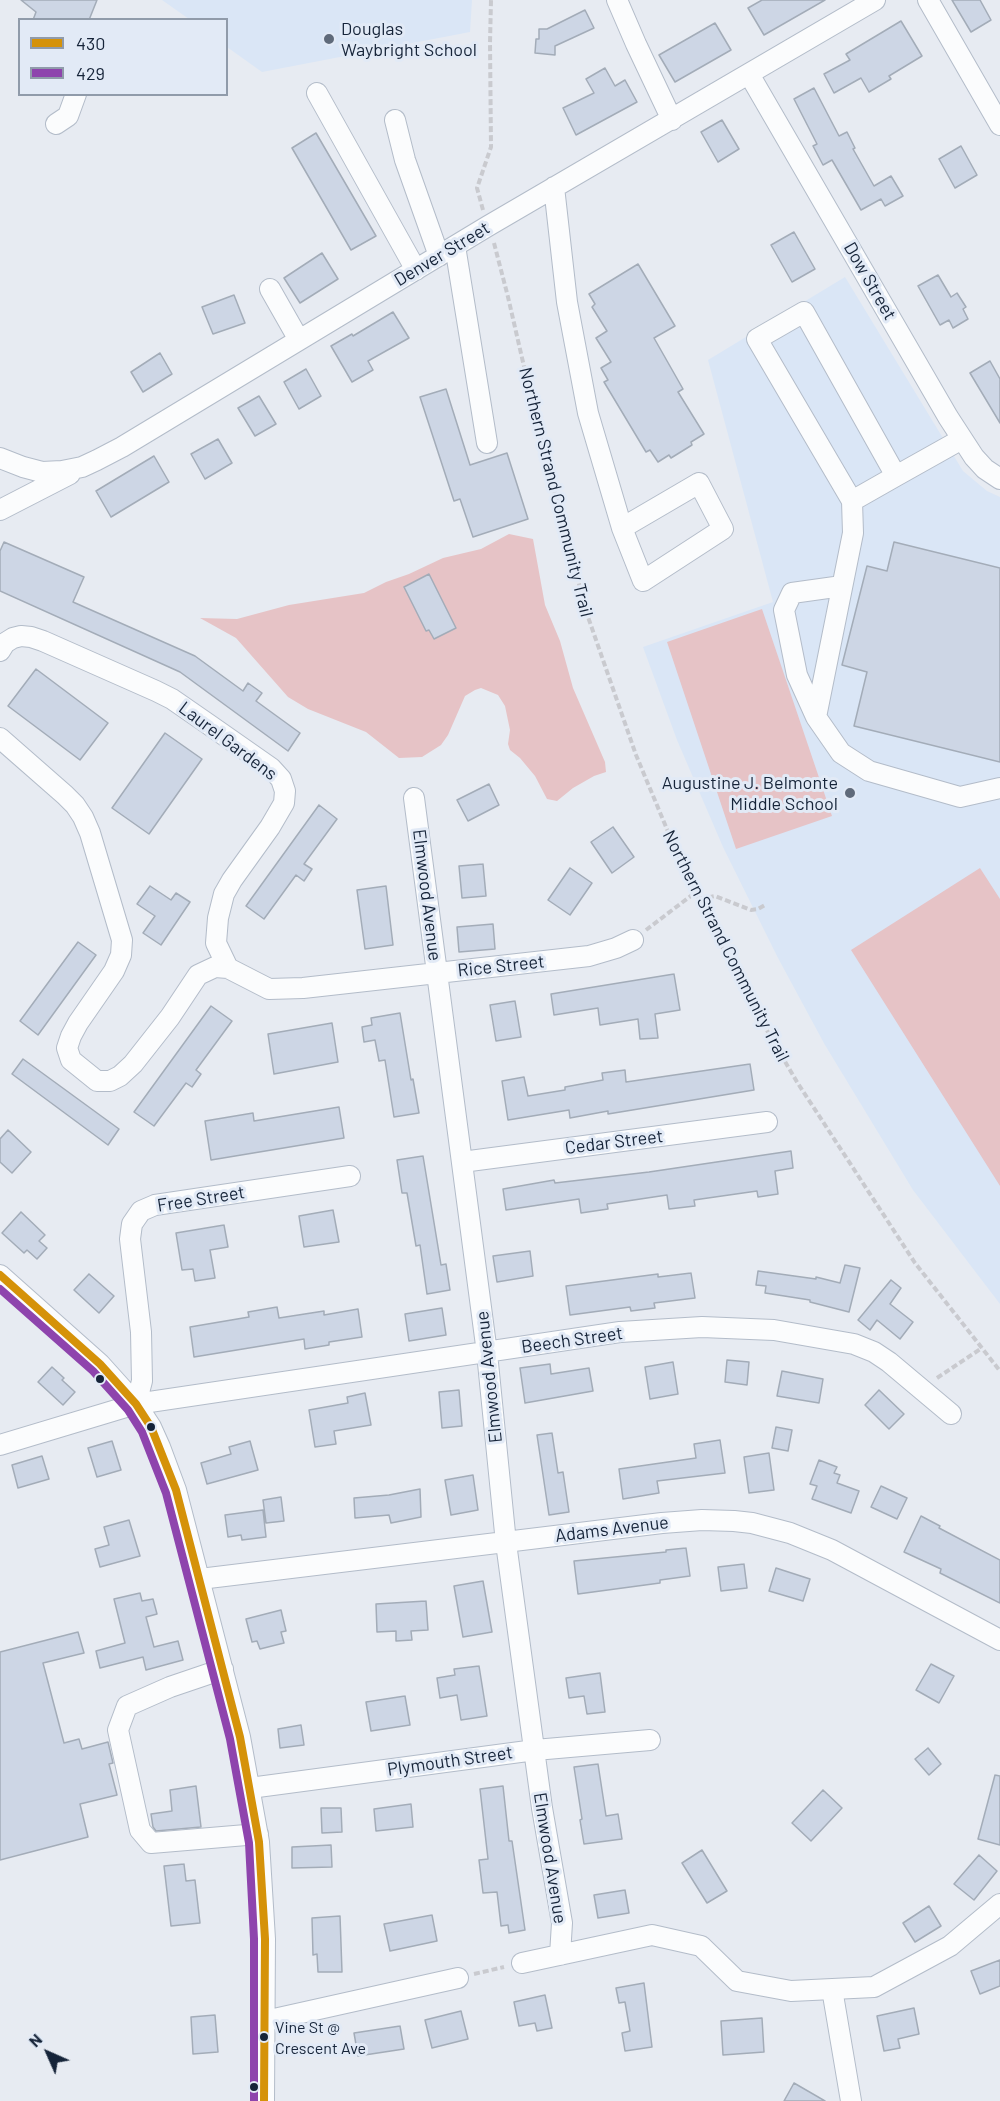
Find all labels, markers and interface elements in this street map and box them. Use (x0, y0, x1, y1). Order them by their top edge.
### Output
legend (18, 18, 228, 96)
place label: Douglas Waybright School (341, 18, 477, 60)
text: 430 (76, 32, 105, 54)
marker: Douglas Waybright School (322, 32, 336, 46)
text: 429 (76, 62, 105, 84)
street label: Denver Street (390, 217, 494, 291)
street label: Dow Street (839, 238, 901, 324)
street label: Northern Strand Community Trail (514, 365, 598, 619)
street label: Laurel Gardens (175, 697, 281, 785)
place label: Augustine J. Belmonte Middle School (662, 772, 838, 814)
marker: Augustine J. Belmonte Middle School (843, 786, 857, 800)
street label: Northern Strand Community Trail (658, 827, 794, 1065)
street label: Elmwood Avenue (408, 828, 446, 962)
street label: Rice Street (456, 951, 546, 981)
street label: Cedar Street (564, 1125, 664, 1159)
street label: Free Street (156, 1181, 246, 1217)
street label: Elmwood Avenue (471, 1310, 507, 1444)
street label: Beech Street (520, 1322, 624, 1358)
unlabelled marker (94, 1373, 106, 1385)
unlabelled marker (145, 1421, 157, 1433)
street label: Adams Avenue (554, 1511, 670, 1547)
street label: Plymouth Street (386, 1742, 514, 1780)
street label: Elmwood Avenue (529, 1791, 571, 1925)
place label: Vine St @ Crescent Ave (275, 2018, 366, 2056)
north arrow (18, 2023, 78, 2083)
text: N (24, 2029, 45, 2050)
marker: Vine St @ Crescent Ave (258, 2031, 270, 2043)
unlabelled marker (248, 2081, 260, 2093)

